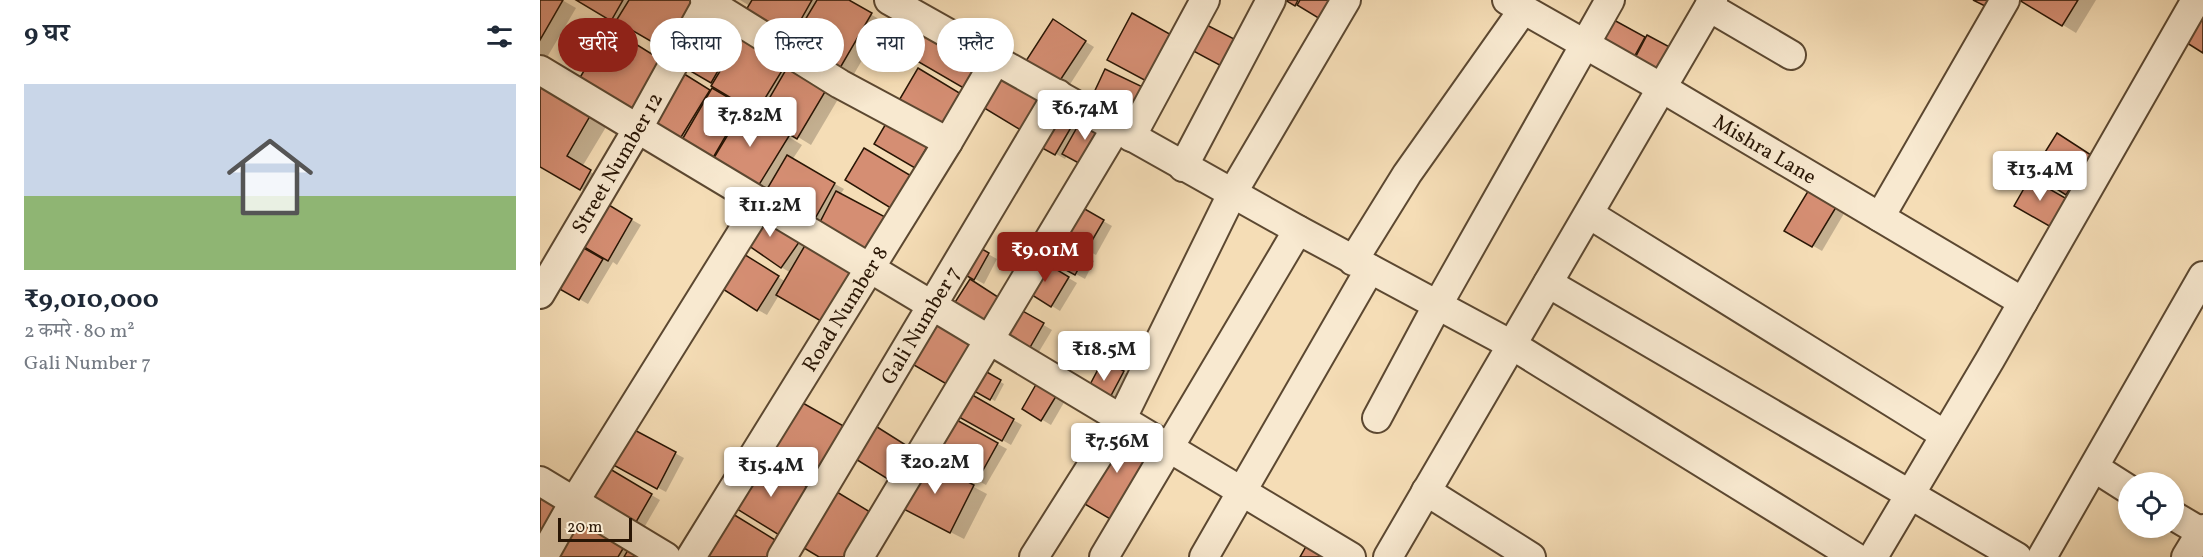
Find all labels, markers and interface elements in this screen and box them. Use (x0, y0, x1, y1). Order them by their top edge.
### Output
text: 9 घर (24, 16, 69, 52)
chip: खरीदें (558, 18, 638, 72)
chip: किराया (650, 18, 742, 72)
chip: फ़िल्टर (754, 18, 844, 72)
chip: नया (856, 18, 925, 72)
chip: फ़्लैट (937, 18, 1014, 72)
icon: filters (483, 20, 516, 53)
street label: Street Number 12 (566, 88, 671, 240)
pin: ₹6.74M (1036, 90, 1134, 141)
text: ₹6.74M (1052, 95, 1118, 123)
pin: ₹7.82M (701, 97, 799, 148)
text: ₹7.82M (718, 102, 782, 130)
street label: Mishra Lane (1707, 108, 1821, 192)
icon: home (216, 123, 324, 231)
pin: ₹13.4M (1991, 151, 2089, 202)
text: ₹13.4M (2007, 156, 2073, 184)
pin: ₹11.2M (721, 187, 819, 238)
text: ₹11.2M (739, 192, 801, 220)
pin: ₹9.01M (996, 232, 1094, 283)
text: ₹9.01M (1011, 237, 1079, 265)
street label: Road Number 8 (796, 241, 896, 378)
street label: Gali Number 7 (875, 261, 968, 391)
text: ₹9,010,000 (24, 282, 159, 318)
text: 2 कमरे · 80 m² (24, 318, 135, 346)
pin: ₹18.5M (1055, 331, 1153, 382)
text: ₹18.5M (1072, 336, 1136, 364)
text: Gali Number 7 (24, 350, 151, 378)
pin: ₹7.56M (1068, 423, 1166, 474)
text: ₹7.56M (1085, 428, 1149, 456)
pin: ₹20.2M (886, 444, 984, 495)
pin: ₹15.4M (722, 447, 820, 498)
text: ₹20.2M (900, 449, 970, 477)
text: ₹15.4M (738, 452, 804, 480)
map controls (2118, 472, 2184, 538)
button: locate (2118, 472, 2184, 538)
scale bar (558, 515, 632, 542)
text: 20 m (567, 517, 602, 539)

